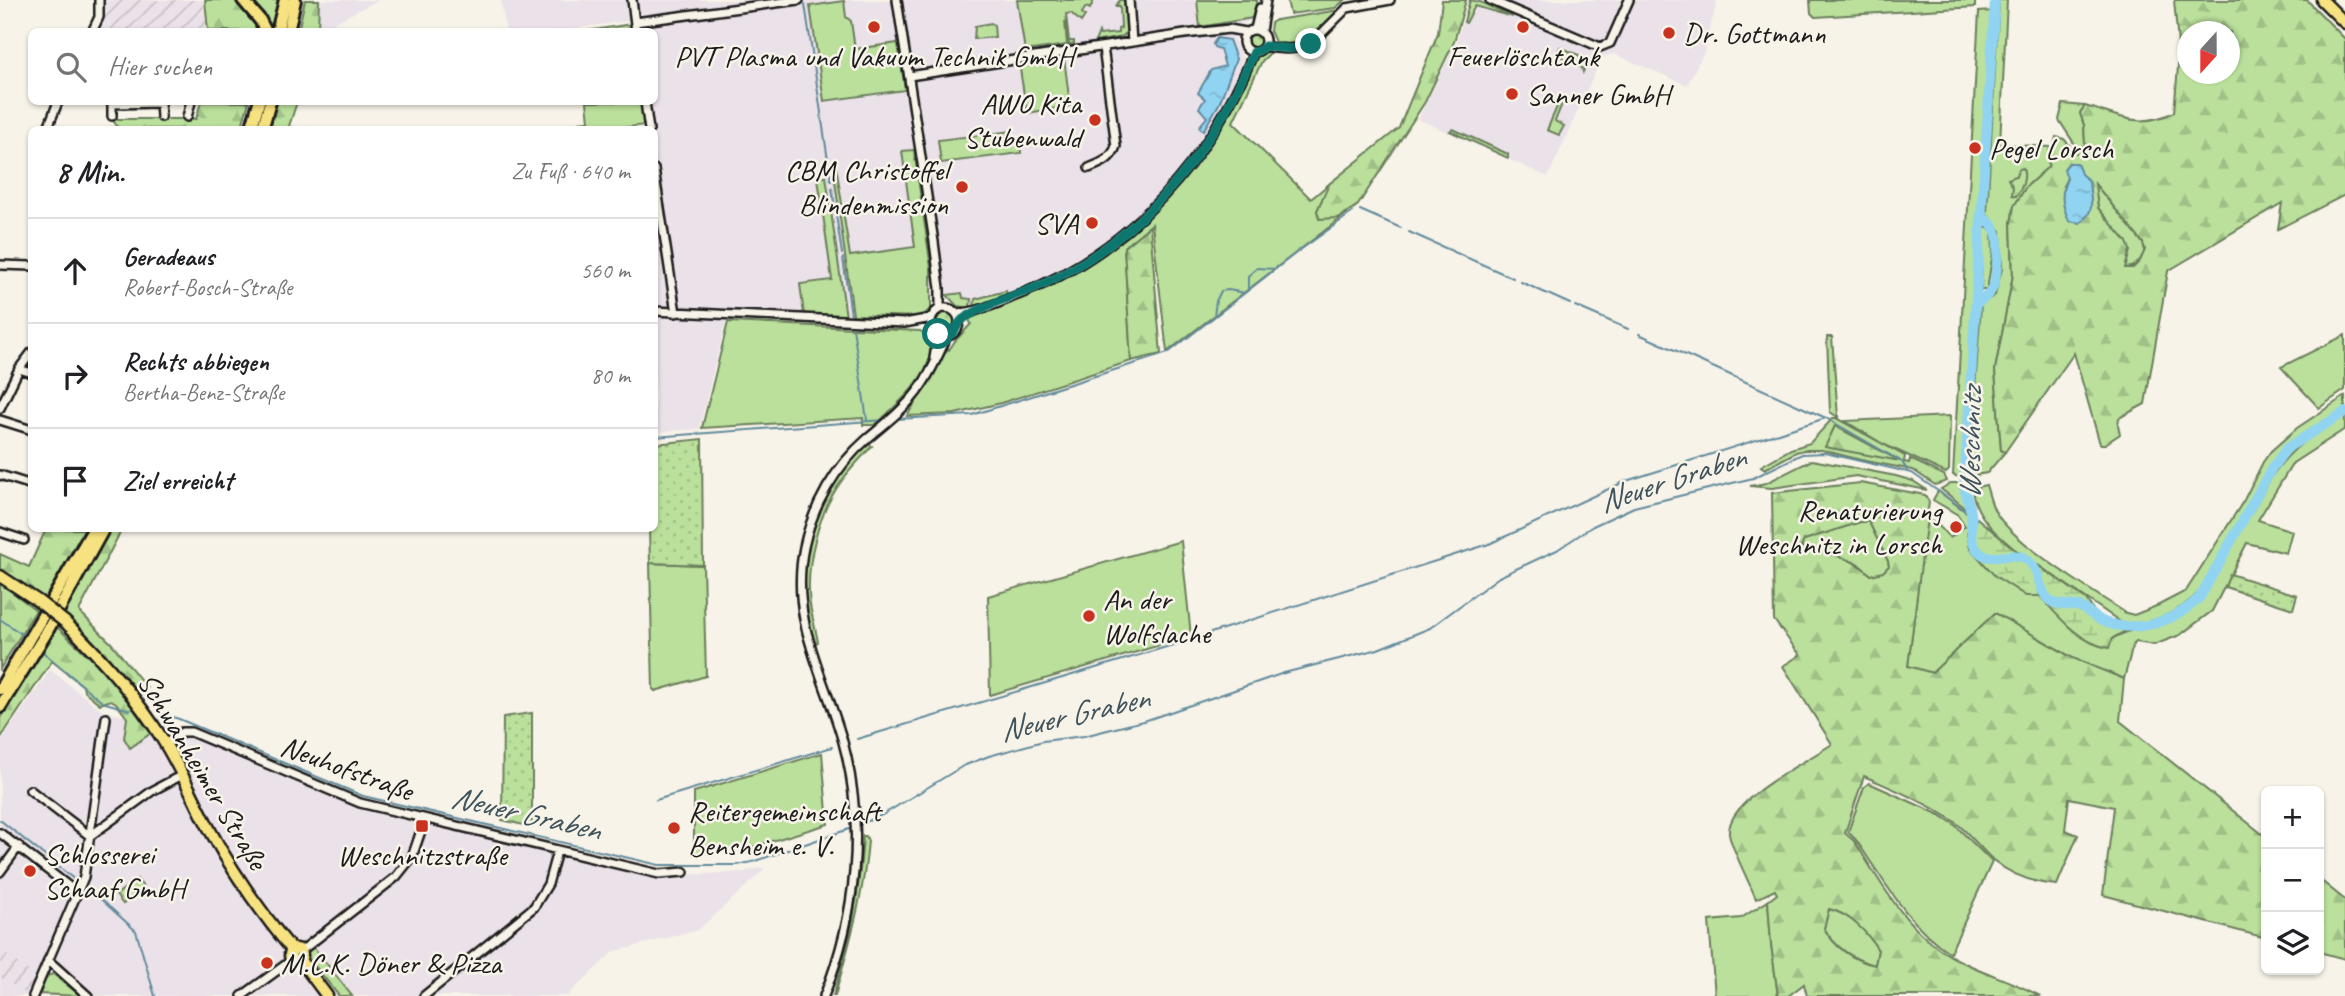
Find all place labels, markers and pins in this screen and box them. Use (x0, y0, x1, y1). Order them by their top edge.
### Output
place label: Dr. Gottmann (1683, 14, 1826, 52)
marker: PVT Plasma und Vakuum Technik GmbH (866, 19, 882, 35)
marker: Feuerlöschtank (1515, 19, 1531, 35)
marker: Dr. Gottmann (1661, 25, 1677, 41)
place label: PVT Plasma und Vakuum Technik GmbH (674, 37, 1078, 75)
place label: Feuerlöschtank (1447, 37, 1601, 75)
place label: Sanner GmbH (1526, 75, 1674, 113)
place label: AWO Kita Stubenwald (964, 84, 1085, 156)
marker: Sanner GmbH (1504, 86, 1520, 102)
marker: AWO Kita Stubenwald (1087, 112, 1103, 128)
place label: Pegel Lorsch (1989, 129, 2114, 167)
marker: Pegel Lorsch (1967, 140, 1983, 156)
place label: CBM Christoffel Blindenmission (785, 151, 953, 223)
marker: CBM Christoffel Blindenmission (954, 179, 970, 195)
place label: SVA (1034, 204, 1080, 242)
marker: SVA (1084, 215, 1100, 231)
place label: Renaturierung Weschnitz in Lorsch (1735, 491, 1944, 563)
marker: Renaturierung Weschnitz in Lorsch (1948, 519, 1964, 535)
place label: An der Wolfslache (1103, 580, 1212, 652)
marker: An der Wolfslache (1081, 608, 1097, 624)
place label: Reitergemeinschaft Bensheim e. V. (688, 792, 883, 864)
marker: Weschnitzstraße (414, 818, 430, 834)
marker: Reitergemeinschaft Bensheim e. V. (666, 820, 682, 836)
place label: Schlosserei Schaaf GmbH (44, 835, 189, 907)
place label: Weschnitzstraße (337, 836, 509, 874)
marker: Schlosserei Schaaf GmbH (22, 863, 38, 879)
place label: M.C.K. Döner & Pizza (281, 944, 503, 982)
marker: M.C.K. Döner & Pizza (259, 955, 275, 971)

